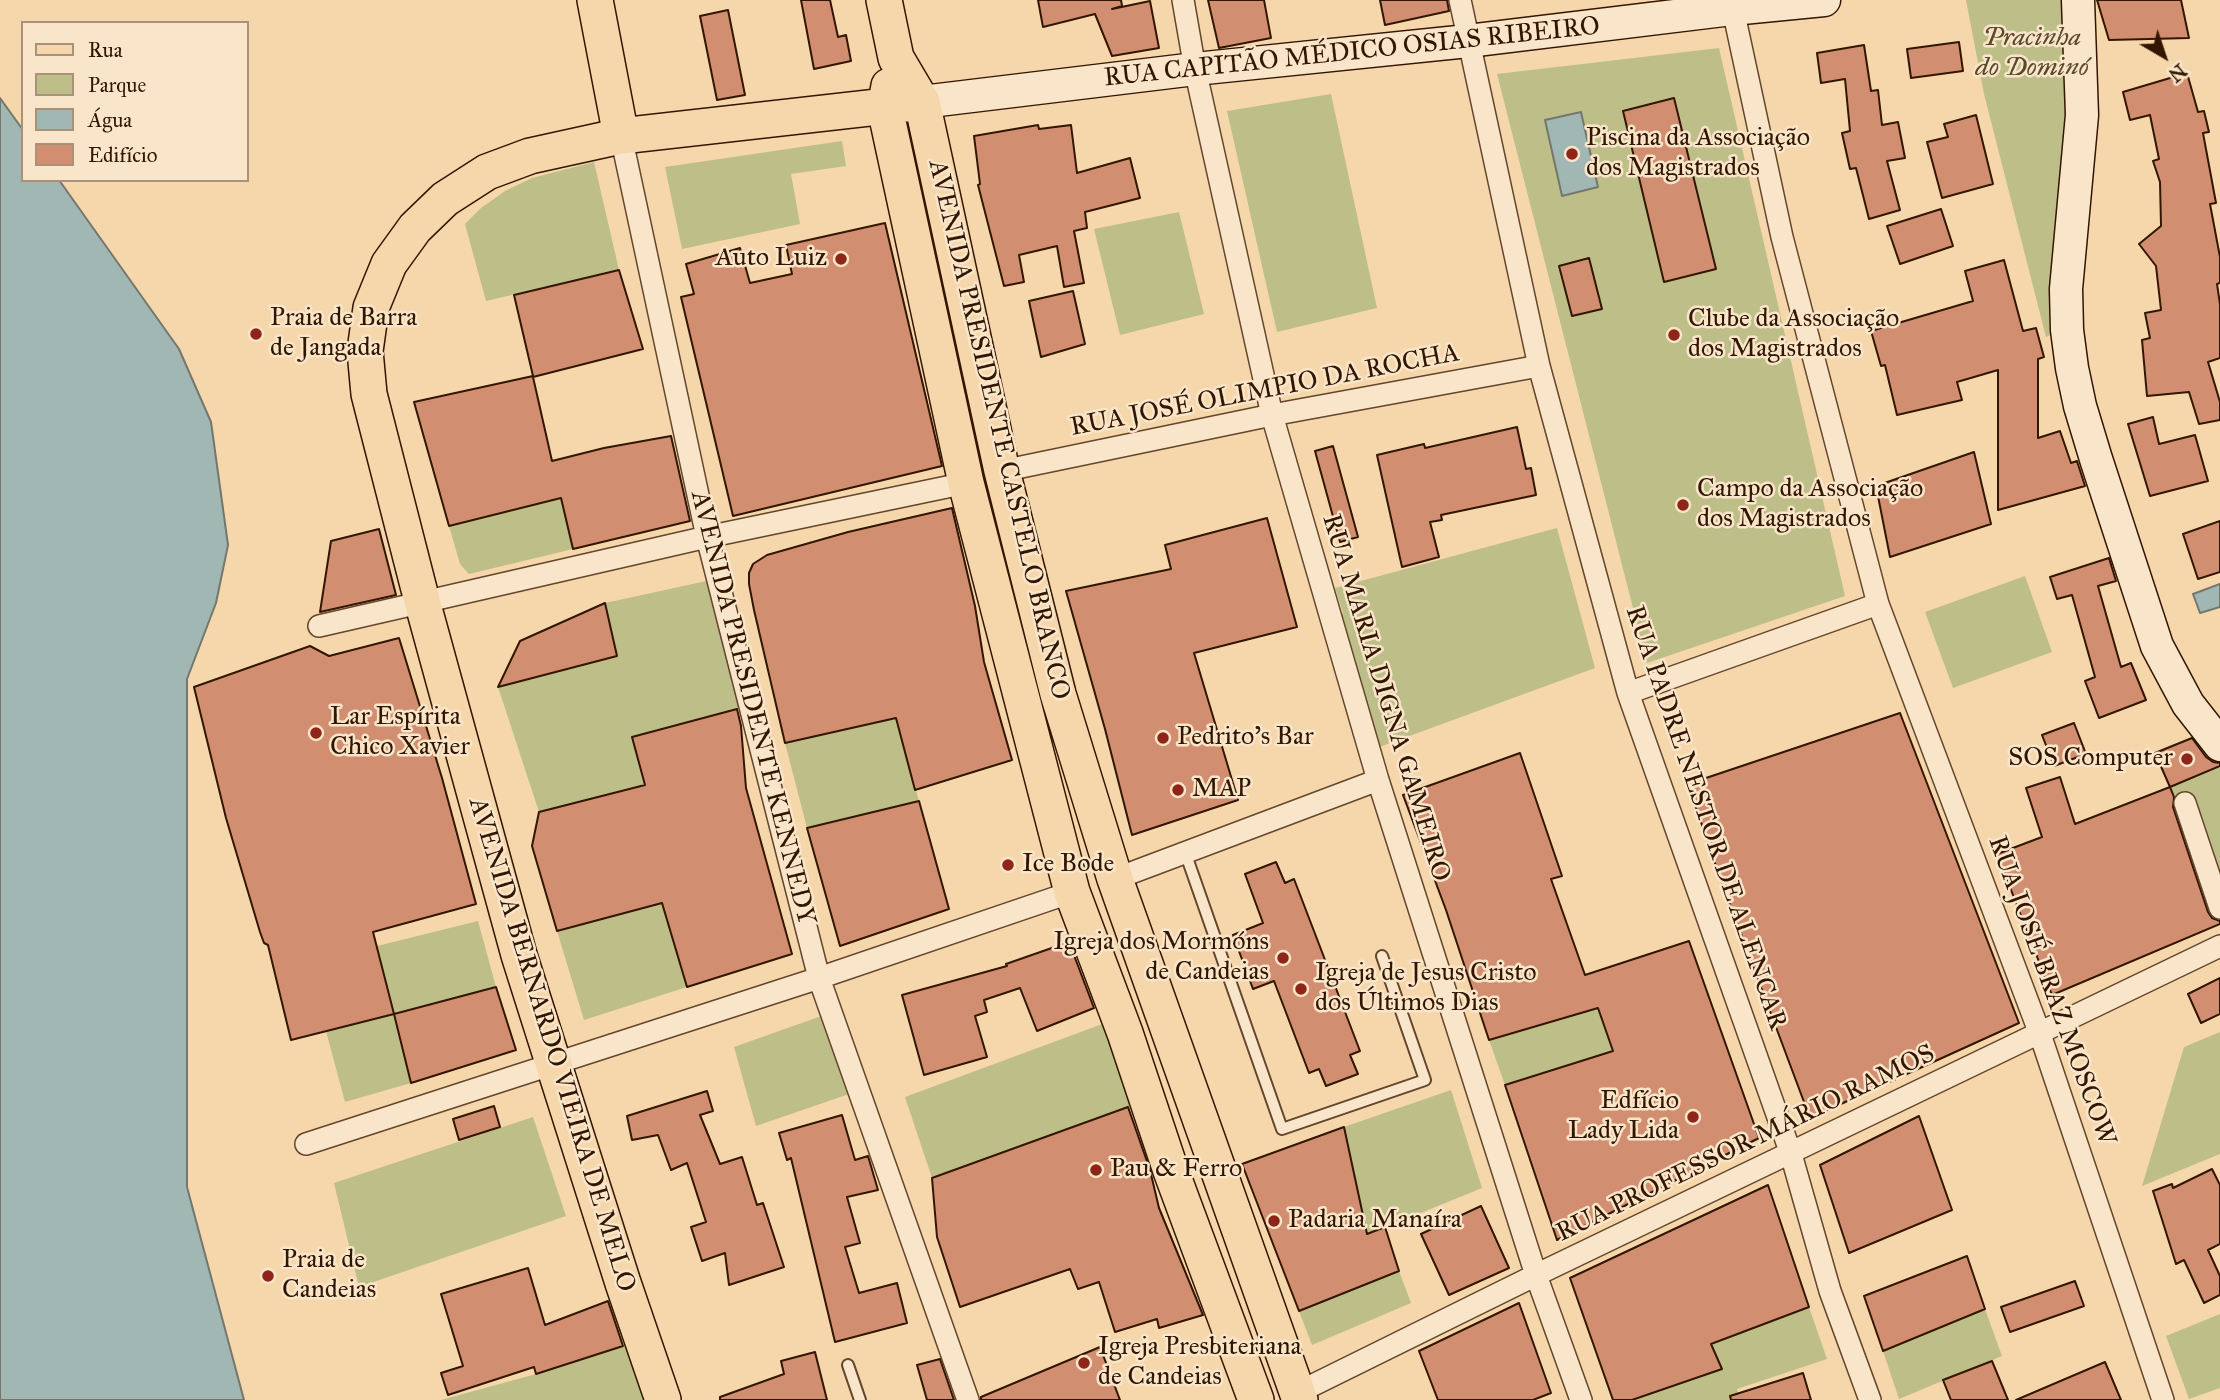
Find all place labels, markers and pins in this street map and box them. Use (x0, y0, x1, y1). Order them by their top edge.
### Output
place label: Piscina da Associação dos Magistrados (1586, 123, 1810, 184)
marker: Piscina da Associação dos Magistrados (1564, 146, 1580, 162)
place label: Auto Luiz (716, 243, 827, 275)
marker: Auto Luiz (833, 251, 849, 267)
place label: Praia de Barra de Jangada (270, 303, 417, 364)
place label: Clube da Associação dos Magistrados (1688, 304, 1899, 366)
marker: Praia de Barra de Jangada (248, 326, 264, 342)
marker: Clube da Associação dos Magistrados (1666, 327, 1682, 343)
place label: Campo da Associação dos Magistrados (1697, 474, 1923, 536)
marker: Campo da Associação dos Magistrados (1675, 497, 1691, 513)
place label: Lar Espírita Chico Xavier (330, 702, 470, 764)
place label: Pedrito's Bar (1177, 722, 1314, 754)
marker: Lar Espírita Chico Xavier (308, 725, 324, 741)
marker: Pedrito's Bar (1155, 730, 1171, 746)
place label: SOS Computer (2008, 743, 2173, 775)
marker: SOS Computer (2179, 751, 2195, 767)
place label: MAP (1192, 774, 1251, 806)
marker: MAP (1170, 782, 1186, 798)
place label: Ice Bode (1022, 849, 1114, 881)
marker: Ice Bode (1000, 857, 1016, 873)
place label: Igreja dos Mormóns de Candeias (1053, 927, 1269, 988)
marker: Igreja dos Mormóns de Candeias (1275, 950, 1291, 966)
place label: Igreja de Jesus Cristo dos Últimos Dias (1315, 958, 1537, 1020)
marker: Igreja de Jesus Cristo dos Últimos Dias (1293, 981, 1309, 997)
place label: Edfício Lady Lida (1568, 1086, 1679, 1148)
marker: Edfício Lady Lida (1685, 1109, 1701, 1125)
place label: Pau & Ferro (1110, 1154, 1242, 1186)
marker: Pau & Ferro (1088, 1162, 1104, 1178)
place label: Padaria Manaíra (1288, 1205, 1462, 1237)
marker: Padaria Manaíra (1266, 1213, 1282, 1229)
place label: Praia de Candeias (282, 1245, 376, 1306)
marker: Praia de Candeias (260, 1268, 276, 1284)
place label: Igreja Presbiteriana de Candeias (1098, 1332, 1301, 1394)
marker: Igreja Presbiteriana de Candeias (1076, 1355, 1092, 1371)

